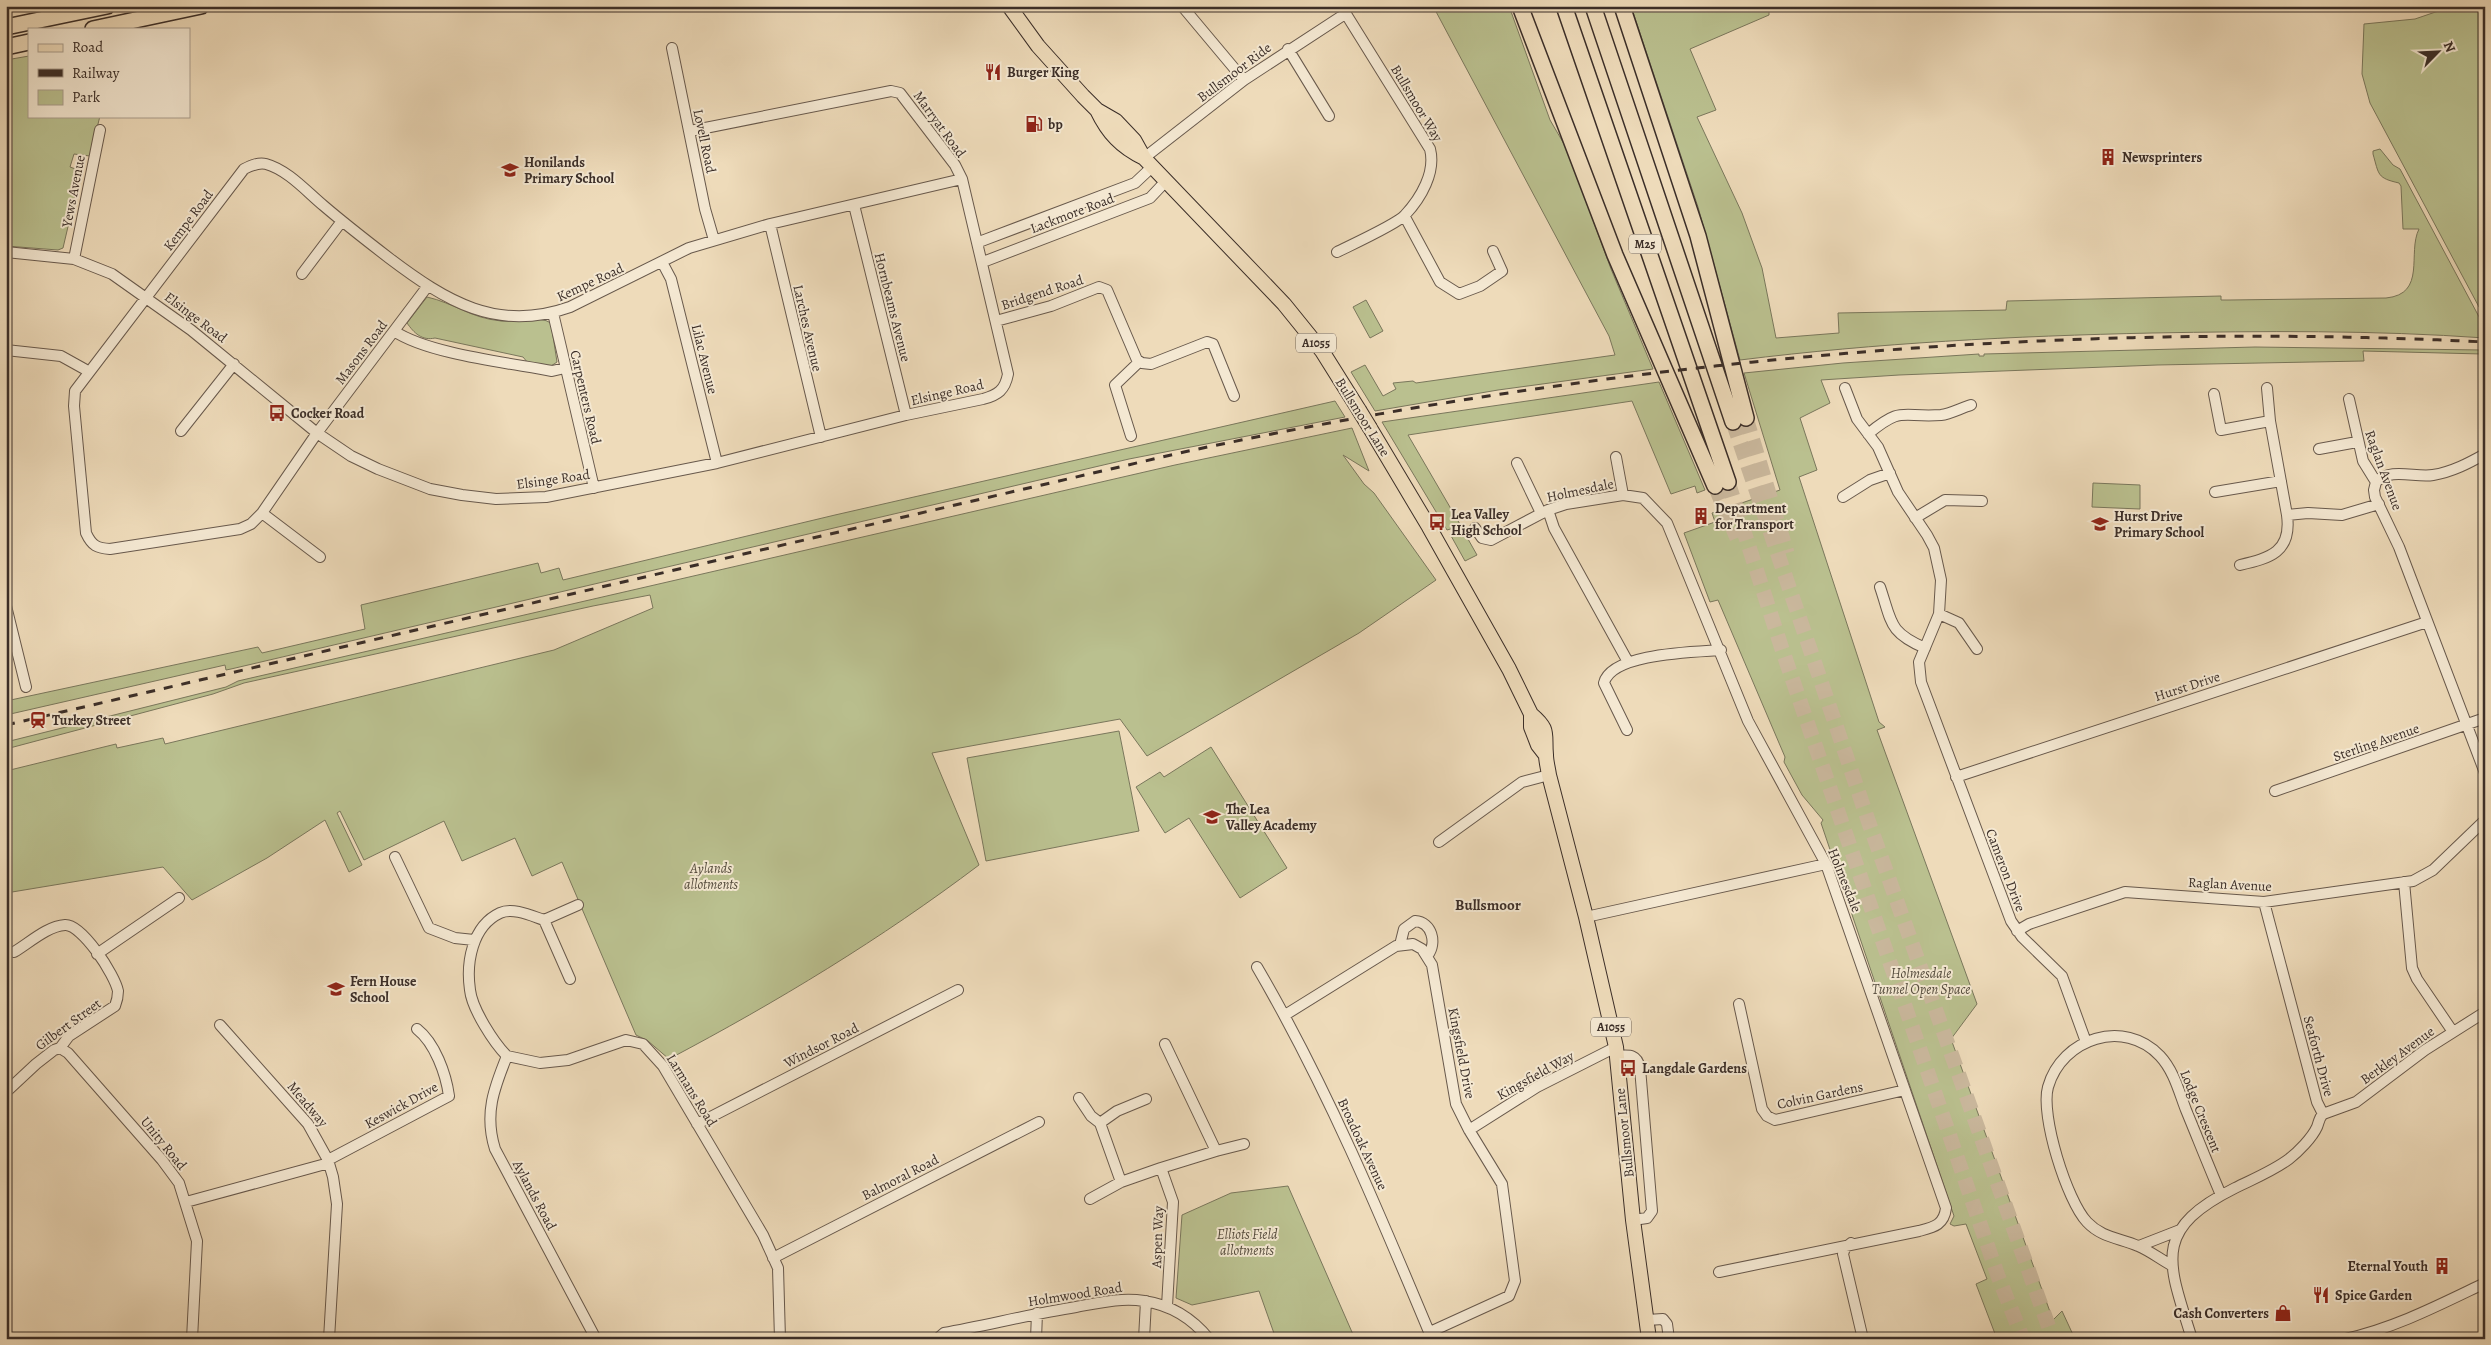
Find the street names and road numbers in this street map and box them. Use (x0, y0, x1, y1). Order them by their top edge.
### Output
street label: Bullsmoor Ride (1193, 38, 1275, 107)
street label: Bullsmoor Way (1386, 61, 1447, 146)
street label: Marryat Road (909, 87, 971, 162)
street label: Lovell Road (688, 107, 721, 175)
street label: Yews Avenue (57, 153, 90, 230)
street label: Kempe Road (159, 186, 218, 255)
street label: Lackmore Road (1027, 189, 1117, 238)
road number: M25 (1629, 234, 1661, 253)
street label: Hornbeams Avenue (870, 251, 915, 364)
street label: Kempe Road (554, 258, 627, 306)
street label: Bridgend Road (999, 270, 1086, 315)
street label: Larches Avenue (788, 283, 827, 373)
street label: Elsinge Road (160, 287, 231, 348)
street label: Masons Road (331, 316, 392, 388)
street label: Lilac Avenue (687, 322, 722, 396)
road number: A1055 (1296, 333, 1336, 352)
street label: Carpenters Road (565, 348, 606, 446)
street label: Bullsmoor Lane (1331, 374, 1394, 460)
street label: Elsinge Road (909, 375, 986, 410)
street label: Raglan Avenue (2360, 428, 2407, 513)
street label: Elsinge Road (515, 465, 592, 494)
street label: Holmesdale (1545, 474, 1615, 507)
street label: Hurst Drive (2152, 667, 2222, 706)
street label: Sterling Avenue (2330, 719, 2422, 766)
street label: Cameron Drive (1981, 826, 2030, 914)
street label: Holmesdale (1823, 845, 1866, 915)
street label: Raglan Avenue (2188, 873, 2272, 896)
street label: Gilbert Street (32, 994, 105, 1055)
street label: Kingsfield Drive (1443, 1006, 1480, 1100)
street label: Seaforth Drive (2299, 1014, 2338, 1099)
street label: Windsor Road (780, 1018, 862, 1073)
road number: A1055 (1591, 1018, 1631, 1036)
street label: Berkley Avenue (2356, 1022, 2438, 1089)
street label: Kingsfield Way (1493, 1046, 1578, 1105)
street label: Larmans Road (662, 1050, 722, 1131)
street label: Lodge Crescent (2175, 1067, 2226, 1156)
street label: Keswick Drive (361, 1077, 441, 1133)
street label: Colvin Gardens (1775, 1077, 1865, 1114)
street label: Meadway (283, 1078, 333, 1132)
street label: Bullsmoor Lane (1610, 1087, 1639, 1179)
street label: Broadoak Avenue (1333, 1095, 1392, 1193)
street label: Unity Road (136, 1113, 191, 1174)
street label: Balmoral Road (858, 1150, 942, 1205)
street label: Aylands Road (508, 1156, 561, 1234)
street label: Aspen Way (1147, 1205, 1168, 1270)
street label: Holmwood Road (1027, 1278, 1124, 1311)

